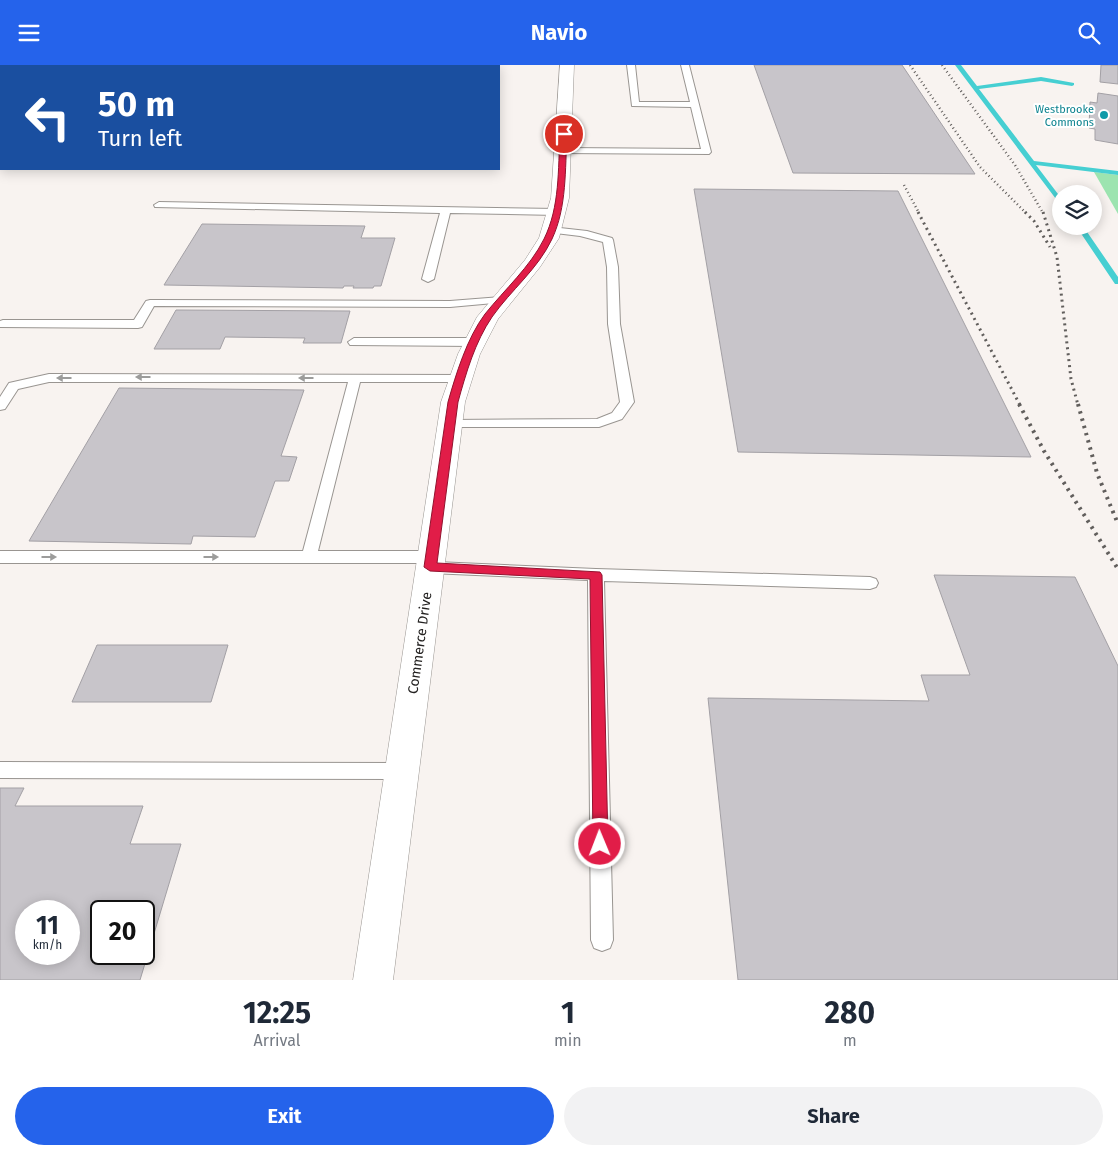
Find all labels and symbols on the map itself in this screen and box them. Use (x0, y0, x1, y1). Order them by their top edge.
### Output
place label: Westbrooke Commons (1035, 103, 1094, 129)
marker: Westbrooke Commons (1098, 109, 1110, 121)
pin (543, 113, 585, 155)
one-way arrow (135, 373, 151, 381)
one-way arrow (56, 374, 72, 382)
one-way arrow (298, 374, 314, 382)
one-way arrow (41, 553, 57, 561)
one-way arrow (203, 553, 219, 561)
street label: Commerce Drive (404, 591, 436, 695)
position arrow (573, 817, 625, 869)
speed limit sign: 20 (90, 900, 155, 965)

